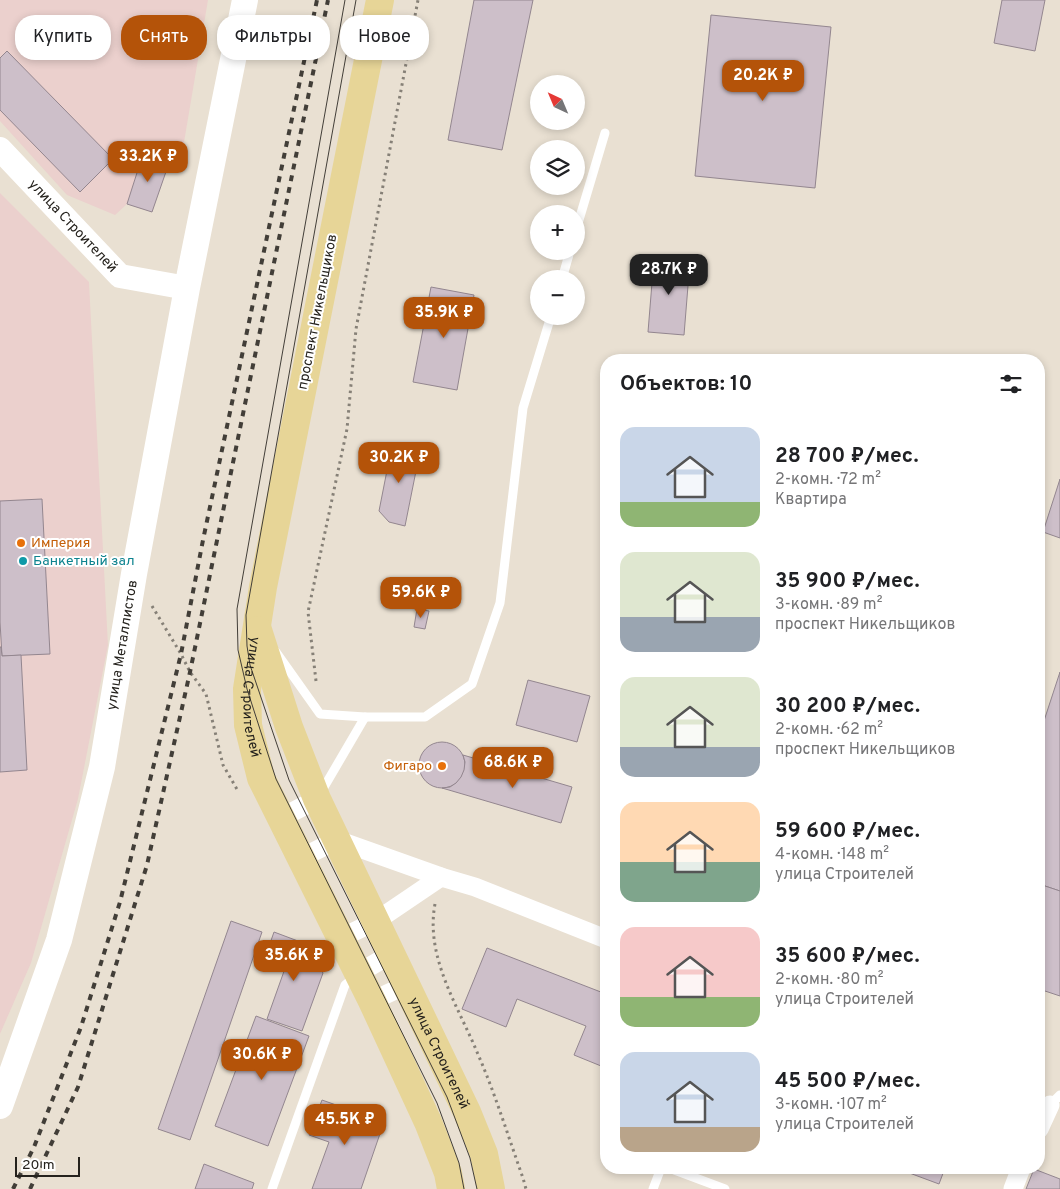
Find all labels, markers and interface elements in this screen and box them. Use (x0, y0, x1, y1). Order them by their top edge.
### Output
chip: Купить (15, 15, 111, 60)
chip: Снять (121, 15, 207, 60)
chip: Фильтры (217, 15, 330, 60)
chip: Новое (340, 15, 429, 60)
pin: 20.2K ₽ (717, 59, 809, 102)
text: 20.2K ₽ (733, 66, 793, 86)
north arrow (530, 75, 585, 130)
map controls (530, 75, 585, 325)
pin: 33.2K ₽ (102, 140, 194, 183)
button: layers (530, 140, 585, 195)
text: 33.2K ₽ (119, 147, 177, 167)
street label: улица Строителей (25, 176, 121, 276)
button: + (530, 205, 585, 260)
street label: проспект Никельщиков (295, 233, 341, 391)
pin: 28.7K ₽ (623, 254, 715, 296)
text: 28.7K ₽ (641, 260, 697, 280)
button: − (530, 270, 585, 325)
pin: 35.9K ₽ (398, 296, 490, 339)
text: 35.9K ₽ (415, 303, 473, 323)
icon: filters (997, 370, 1025, 398)
text: Объектов: 10 (620, 371, 752, 398)
pin: 30.2K ₽ (353, 442, 445, 484)
text: 28 700 ₽/мес. (775, 443, 919, 470)
icon: home (660, 447, 720, 507)
text: 30.2K ₽ (369, 448, 429, 468)
text: 2-комн. · 72 m² (775, 470, 881, 490)
text: Квартира (775, 490, 847, 510)
place label: Империя (31, 535, 90, 552)
marker: Империя (15, 537, 27, 549)
place label: Банкетный зал (33, 553, 135, 570)
marker: Банкетный зал (17, 555, 29, 567)
text: 35 900 ₽/мес. (775, 568, 920, 595)
icon: home (660, 572, 720, 632)
pin: 59.6K ₽ (375, 576, 467, 619)
street label: улица Металлистов (103, 579, 141, 711)
text: 59.6K ₽ (391, 583, 451, 603)
text: 3-комн. · 89 m² (775, 595, 882, 615)
text: проспект Никельщиков (775, 615, 956, 635)
street label: улица Строителей (239, 636, 264, 759)
text: 30 200 ₽/мес. (775, 693, 920, 720)
icon: home (660, 697, 720, 757)
text: 2-комн. · 62 m² (775, 720, 883, 740)
text: проспект Никельщиков (775, 740, 956, 760)
pin: 68.6K ₽ (467, 746, 559, 789)
text: 68.6K ₽ (483, 753, 543, 773)
place label: Фигаро (384, 758, 432, 775)
marker: Фигаро (436, 760, 448, 772)
text: 59 600 ₽/мес. (775, 818, 920, 845)
icon: home (660, 822, 720, 882)
text: 4-комн. · 148 m² (775, 845, 889, 865)
text: улица Строителей (775, 865, 914, 885)
pin: 35.6K ₽ (248, 940, 340, 982)
text: 35 600 ₽/мес. (775, 943, 919, 970)
text: 35.6K ₽ (265, 946, 323, 966)
icon: home (660, 947, 720, 1007)
text: 2-комн. · 80 m² (775, 970, 884, 990)
text: улица Строителей (775, 990, 914, 1010)
street label: улица Строителей (405, 995, 473, 1112)
pin: 30.6K ₽ (216, 1038, 308, 1081)
text: 30.6K ₽ (232, 1045, 292, 1065)
text: 45 500 ₽/мес. (775, 1068, 920, 1095)
icon: home (660, 1072, 720, 1132)
text: 3-комн. · 107 m² (775, 1095, 887, 1115)
pin: 45.5K ₽ (299, 1104, 391, 1146)
text: 45.5K ₽ (315, 1110, 375, 1130)
text: улица Строителей (775, 1115, 914, 1135)
scale bar (15, 1154, 80, 1177)
text: 20 m (22, 1157, 55, 1174)

